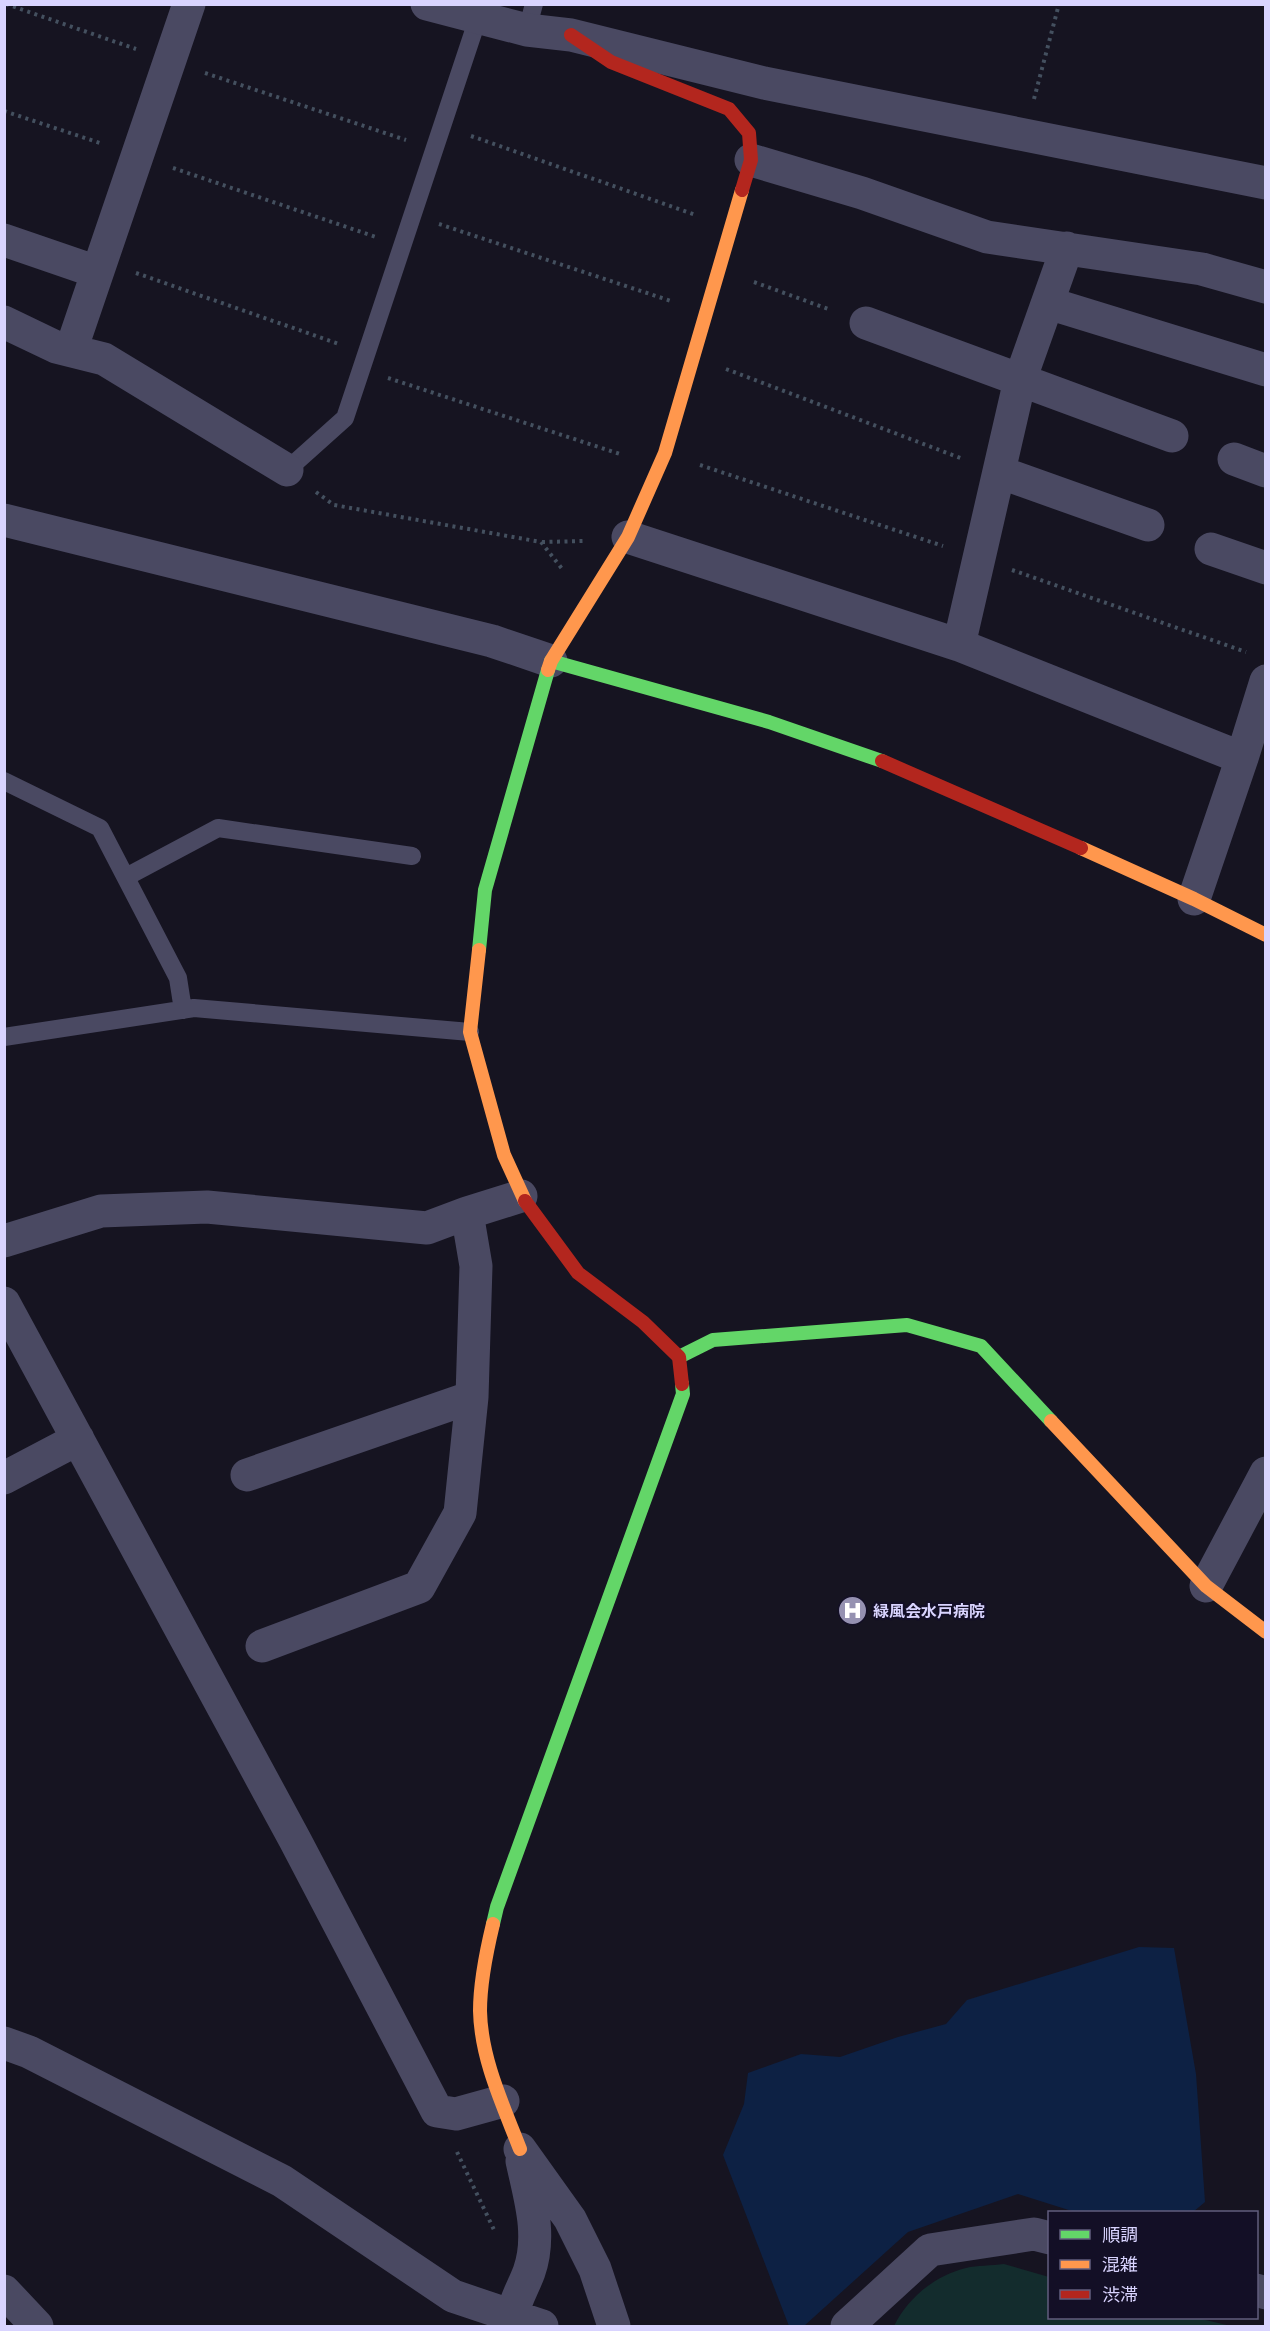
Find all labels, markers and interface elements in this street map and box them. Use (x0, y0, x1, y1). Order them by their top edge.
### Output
hospital icon: 緑風会水戸病院 (836, 1595, 868, 1627)
place label: 緑風会水戸病院 (873, 1602, 985, 1620)
legend (1048, 2211, 1258, 2319)
text: 順調 (1102, 2224, 1138, 2245)
text: 混雑 (1102, 2254, 1138, 2275)
text: 渋滞 (1102, 2284, 1138, 2305)

